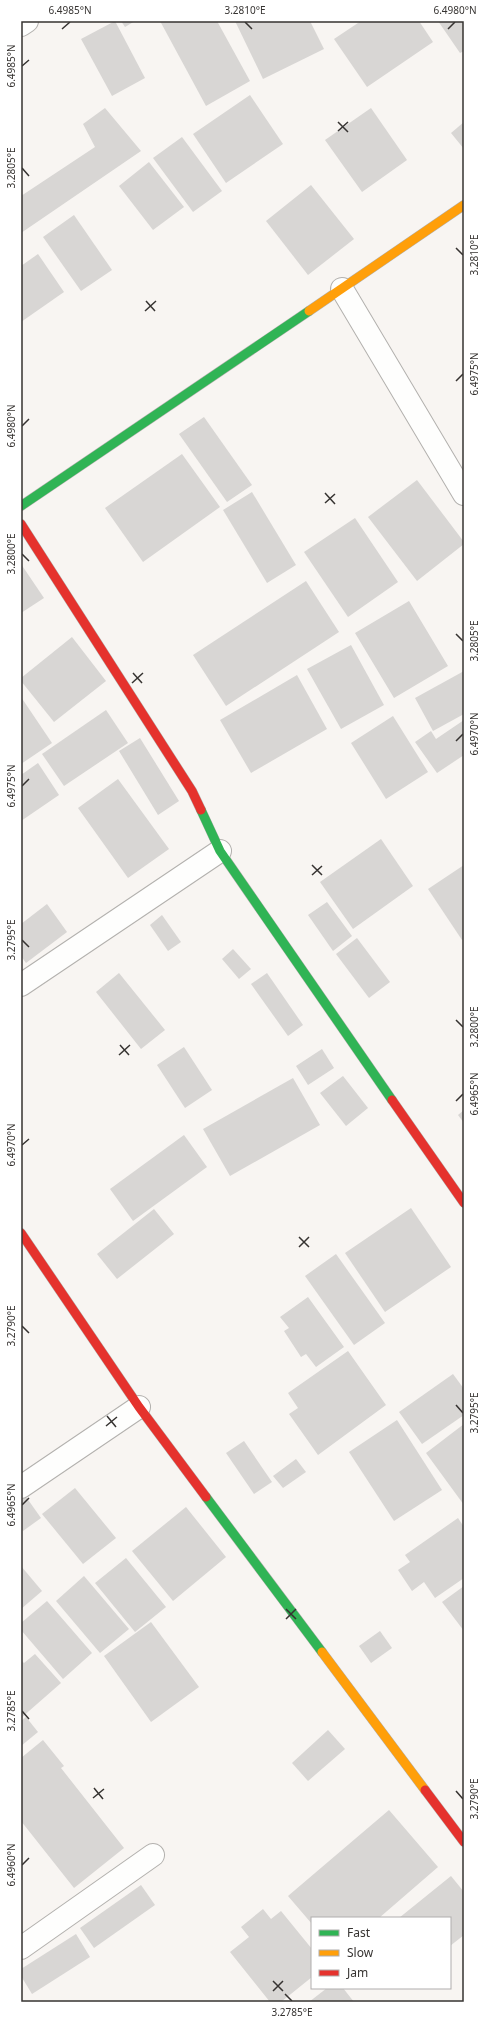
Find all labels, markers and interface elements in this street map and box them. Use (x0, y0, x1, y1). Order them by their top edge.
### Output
text: 6.4985°N (48, 3, 92, 17)
text: 3.2810°E (224, 3, 266, 17)
text: 6.4980°N (433, 3, 477, 17)
text: 6.4985°N (4, 44, 18, 88)
text: 3.2805°E (4, 147, 18, 189)
text: 3.2810°E (467, 234, 481, 276)
text: 6.4975°N (467, 352, 481, 396)
text: 6.4980°N (4, 404, 18, 448)
text: 3.2800°E (4, 533, 18, 575)
text: 3.2805°E (467, 620, 481, 662)
text: 6.4970°N (467, 712, 481, 756)
text: 6.4975°N (4, 764, 18, 808)
text: 3.2795°E (4, 919, 18, 961)
text: 3.2800°E (467, 1006, 481, 1048)
text: 6.4965°N (467, 1072, 481, 1116)
text: 6.4970°N (4, 1123, 18, 1167)
text: 3.2790°E (4, 1305, 18, 1347)
text: 3.2795°E (467, 1392, 481, 1434)
text: 6.4965°N (4, 1483, 18, 1527)
text: 3.2785°E (4, 1690, 18, 1732)
text: 3.2790°E (467, 1778, 481, 1820)
text: 6.4960°N (4, 1843, 18, 1887)
legend (311, 1917, 451, 1989)
text: Fast (347, 1924, 371, 1941)
text: Slow (347, 1944, 374, 1961)
text: Jam (346, 1964, 368, 1981)
text: 3.2785°E (271, 2005, 313, 2019)

